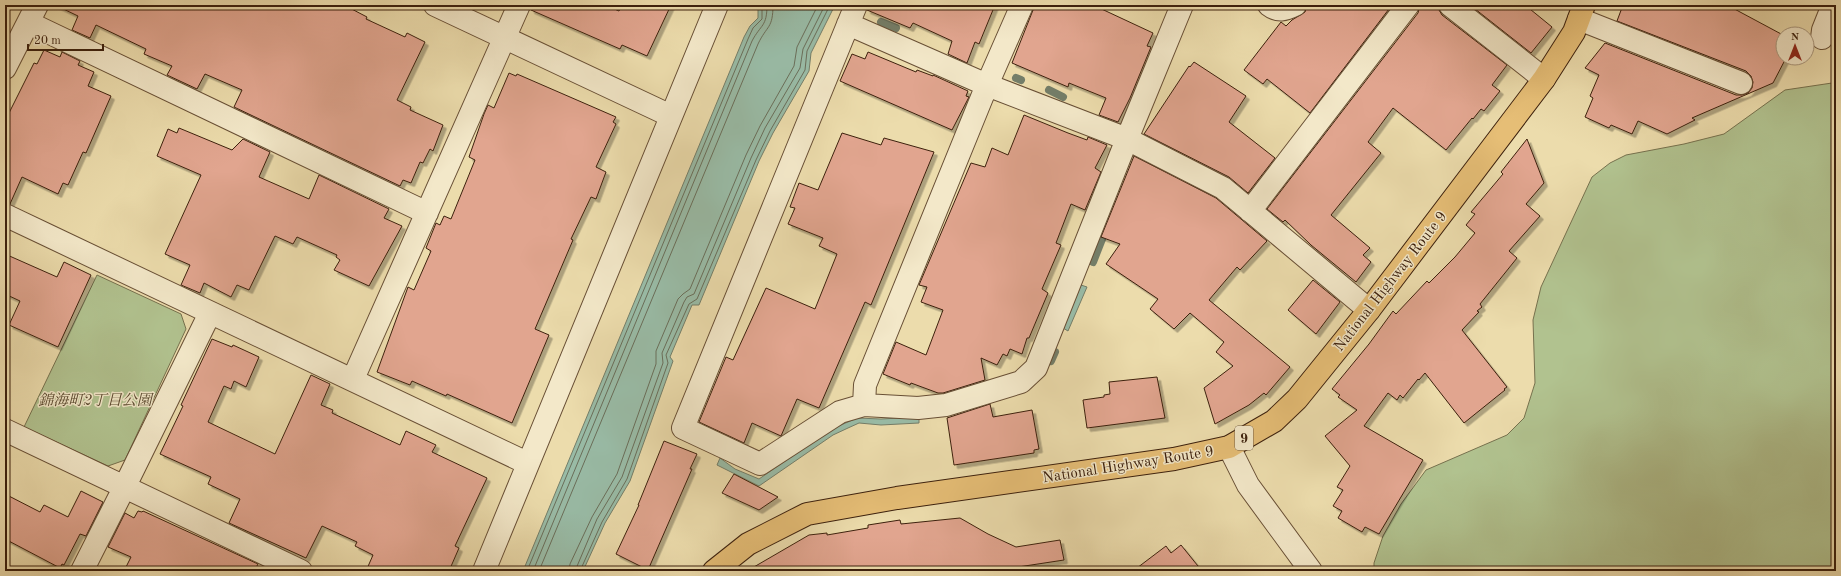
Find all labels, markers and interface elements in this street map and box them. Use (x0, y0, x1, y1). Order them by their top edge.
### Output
scale bar (28, 26, 103, 52)
north arrow (1775, 26, 1815, 66)
text: N (1791, 32, 1800, 43)
text: 20 m (34, 35, 61, 47)
street label: National Highway Route 9 (1332, 209, 1450, 355)
park label: 錦海町2丁目公園 (38, 392, 155, 409)
road number: 9 (1235, 426, 1253, 450)
street label: National Highway Route 9 (1041, 445, 1215, 486)

